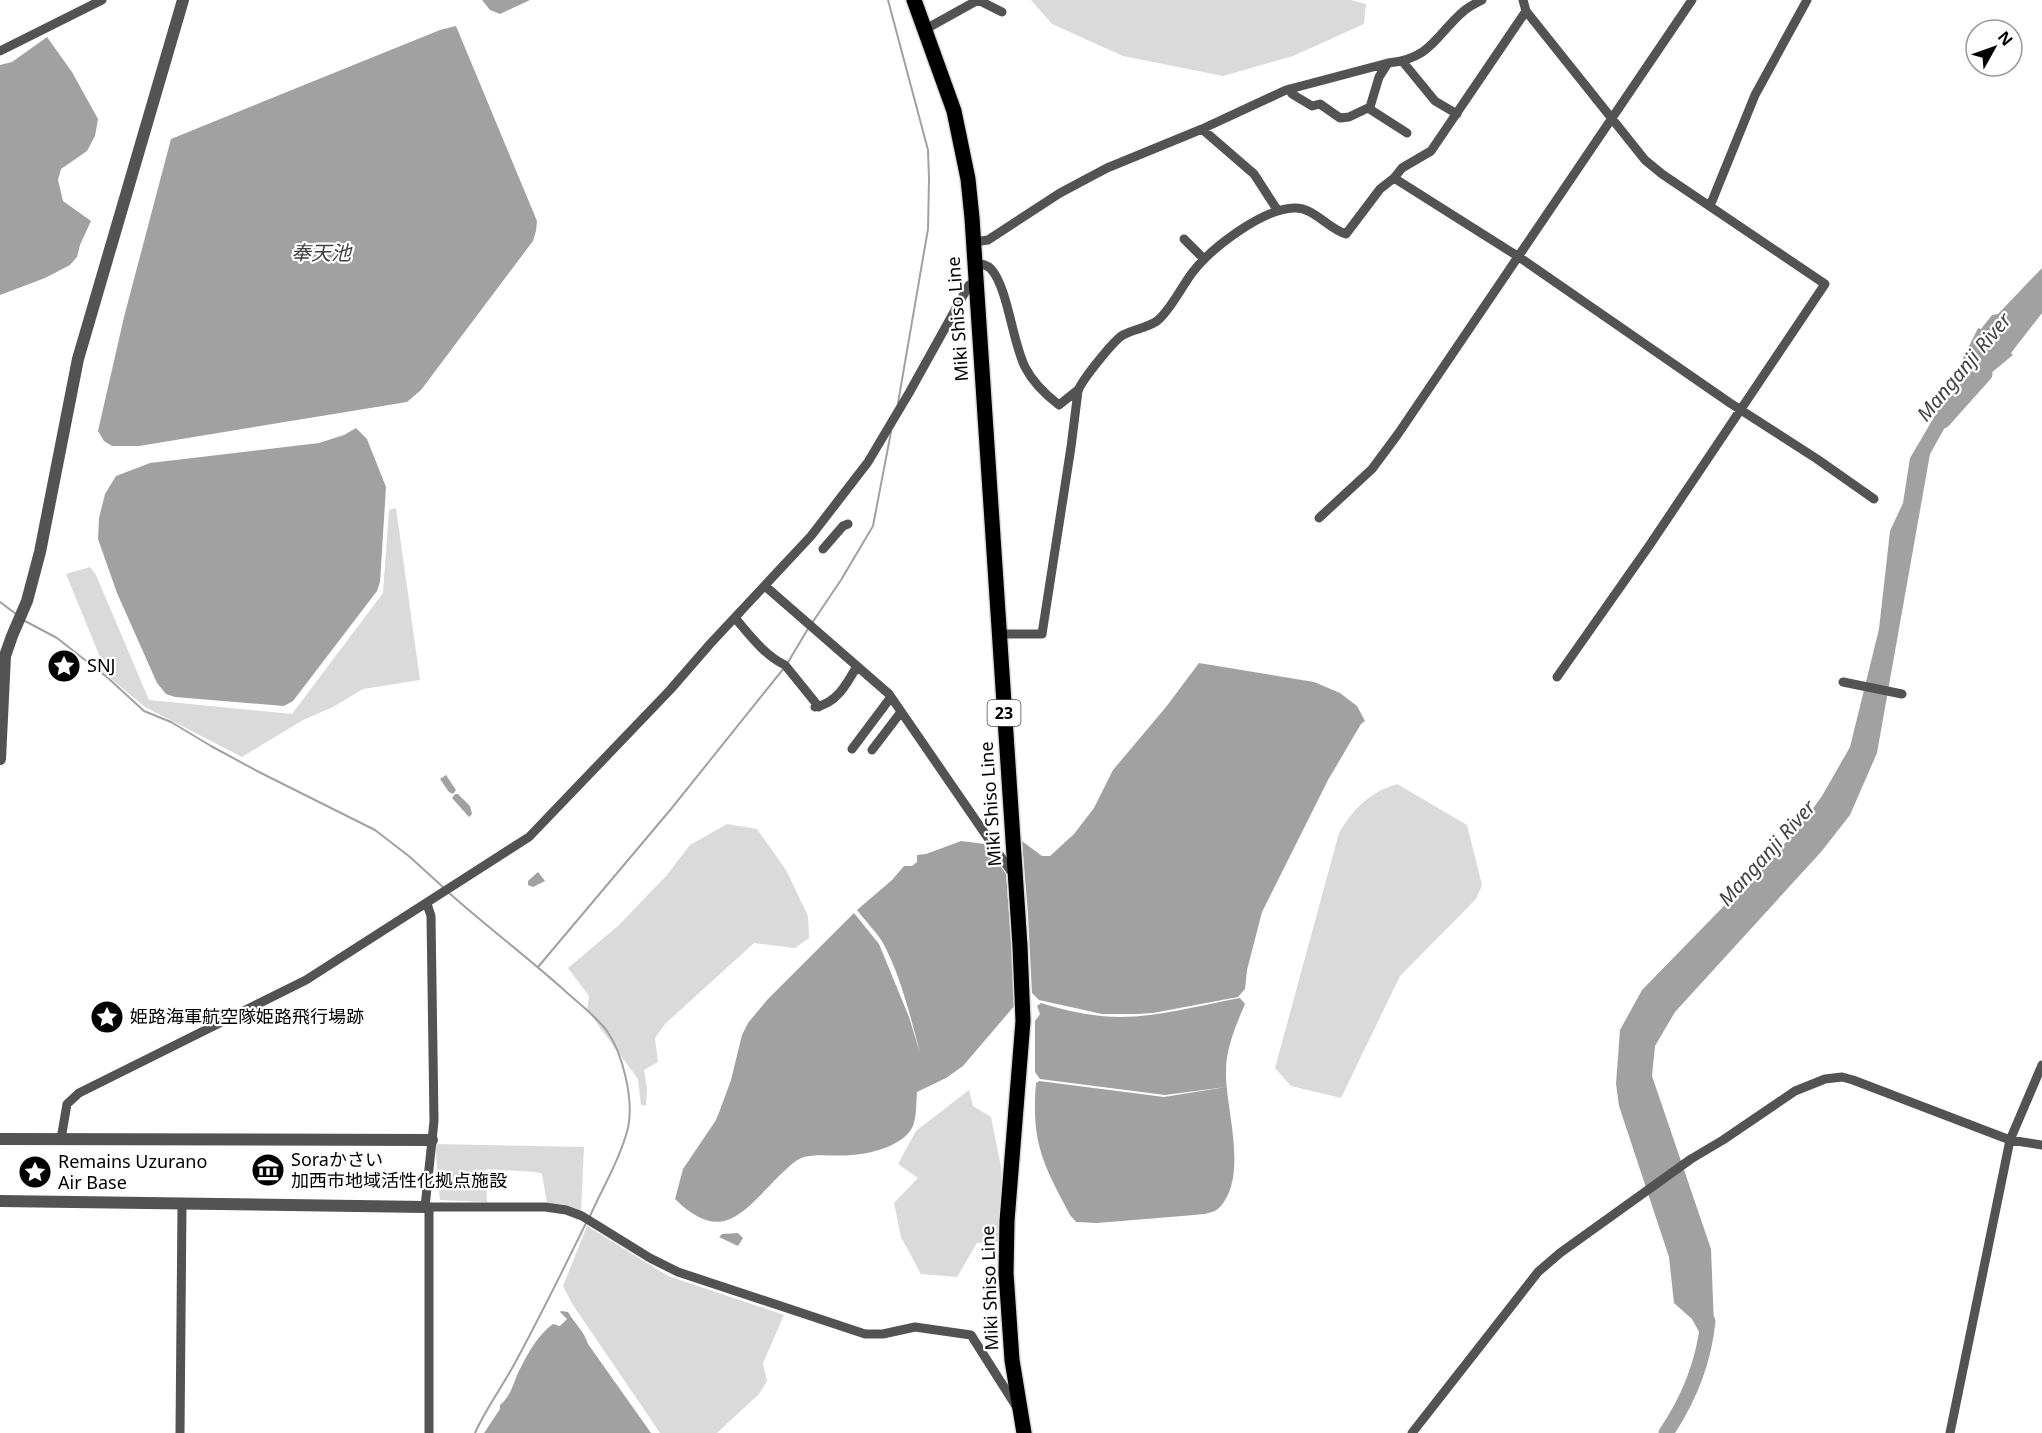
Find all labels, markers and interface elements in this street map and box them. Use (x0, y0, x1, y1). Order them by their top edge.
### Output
north arrow (1964, 18, 2024, 78)
text: N (1993, 26, 2018, 50)
water label: 奉天池 (291, 239, 353, 266)
street label: Miki Shiso Line (941, 256, 973, 382)
water label: Manganji River (1910, 306, 2018, 427)
place icon: SNJ (46, 648, 82, 684)
place label: SNJ (87, 653, 115, 677)
road number: 23 (988, 700, 1020, 726)
street label: Miki Shiso Line (974, 741, 1006, 867)
water label: Manganji River (1712, 793, 1822, 911)
place icon: 姫路海軍航空隊姫路飛行場跡 (89, 999, 125, 1035)
place label: 姫路海軍航空隊姫路飛行場跡 (130, 1004, 364, 1028)
place label: Soraかさい 加西市地域活性化拠点施設 (291, 1147, 507, 1192)
place label: Remains Uzurano Air Base (58, 1149, 207, 1194)
museum icon: Soraかさい 加西市地域活性化拠点施設 (250, 1152, 286, 1188)
place icon: Remains Uzurano Air Base (17, 1154, 53, 1190)
street label: Miki Shiso Line (975, 1225, 1003, 1351)

